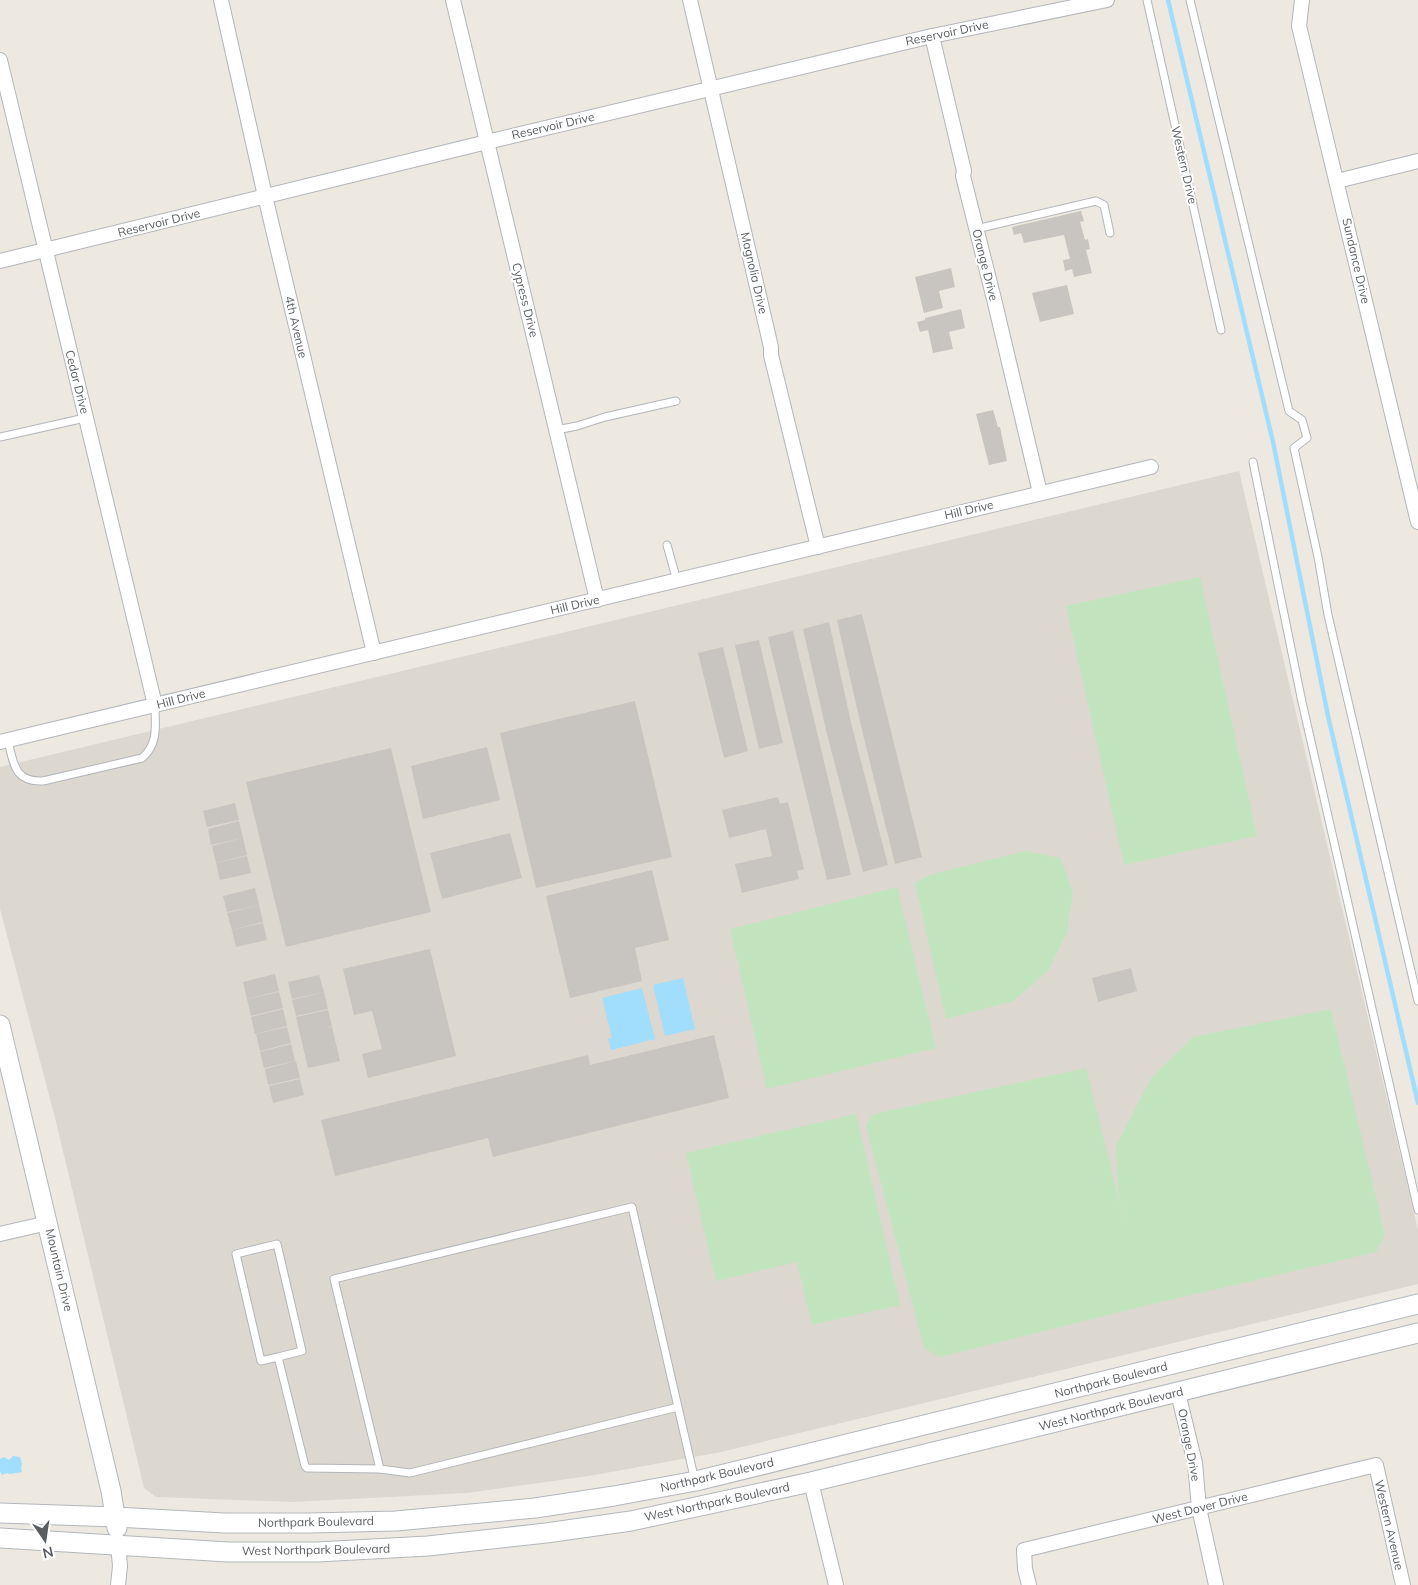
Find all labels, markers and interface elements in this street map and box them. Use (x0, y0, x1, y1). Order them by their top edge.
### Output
street label: Reservoir Drive (904, 16, 990, 49)
street label: Reservoir Drive (510, 109, 596, 142)
street label: Western Drive (1168, 125, 1201, 205)
street label: Reservoir Drive (116, 205, 202, 240)
street label: Sundance Drive (1339, 217, 1374, 305)
street label: Orange Drive (969, 227, 1002, 302)
street label: Magnolia Drive (738, 230, 771, 315)
street label: Cypress Drive (509, 261, 542, 339)
street label: 4th Avenue (282, 294, 311, 359)
street label: Cedar Drive (62, 348, 93, 415)
street label: Hill Drive (943, 497, 995, 522)
street label: Hill Drive (549, 592, 601, 617)
street label: Hill Drive (155, 685, 207, 712)
street label: Mountain Drive (43, 1227, 76, 1313)
street label: Northpark Boulevard (1053, 1358, 1169, 1401)
street label: West Northpark Boulevard (1037, 1383, 1185, 1434)
street label: Orange Drive (1175, 1407, 1204, 1483)
street label: Northpark Boulevard (659, 1454, 775, 1495)
street label: Western Avenue (1372, 1478, 1407, 1571)
street label: West Northpark Boulevard (643, 1479, 791, 1524)
street label: West Dover Drive (1151, 1488, 1249, 1527)
street label: Northpark Boulevard (258, 1513, 374, 1530)
north arrow (20, 1515, 70, 1565)
street label: West Northpark Boulevard (242, 1541, 390, 1558)
text: N (41, 1543, 55, 1563)

